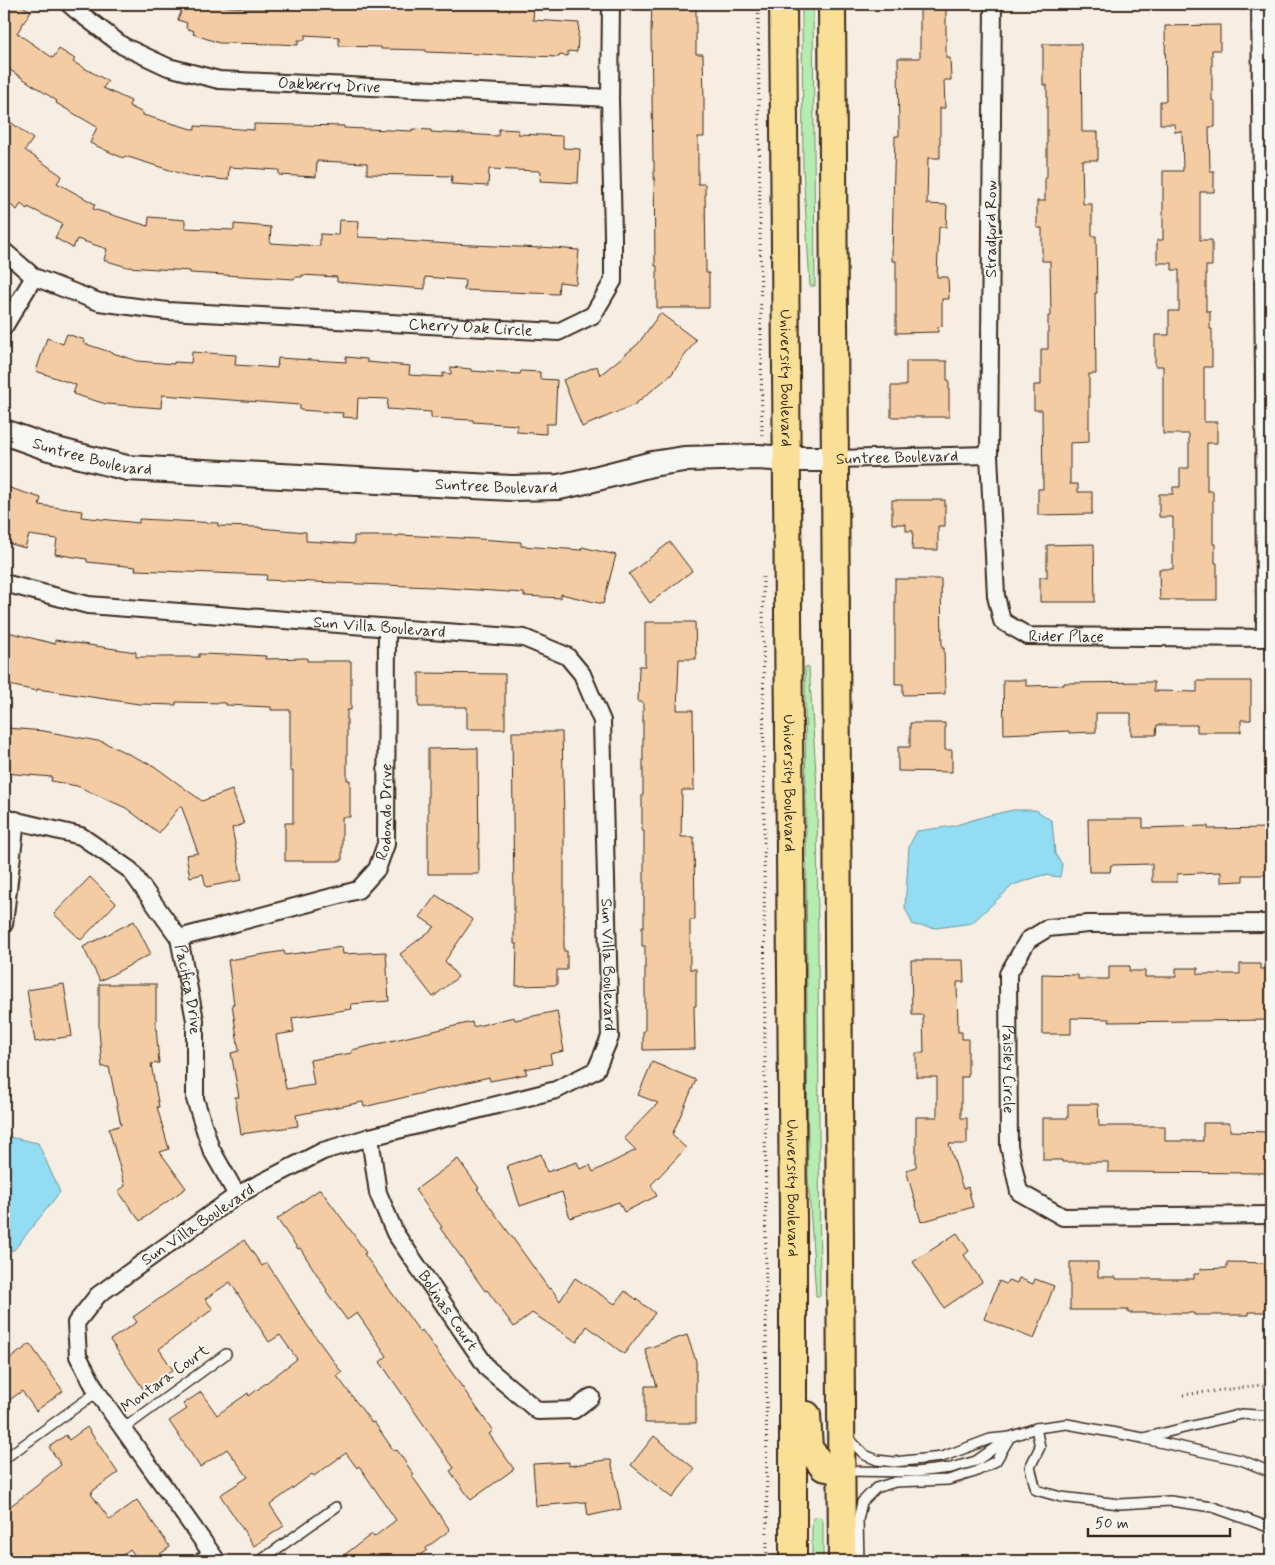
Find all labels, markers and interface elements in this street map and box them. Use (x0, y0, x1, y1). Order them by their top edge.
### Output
street label: Oakberry Drive (277, 72, 381, 98)
street label: Stradford Row (981, 180, 1004, 278)
street label: University Boulevard (775, 309, 797, 447)
street label: Cherry Oak Circle (408, 313, 533, 341)
street label: Suntree Boulevard (30, 432, 152, 480)
street label: Suntree Boulevard (836, 445, 958, 469)
street label: Suntree Boulevard (435, 474, 558, 499)
street label: Sun Villa Boulevard (312, 612, 446, 643)
street label: Rider Place (1028, 626, 1104, 647)
street label: University Boulevard (778, 714, 800, 852)
street label: Rodondo Drive (370, 764, 397, 863)
street label: Sun Villa Boulevard (596, 898, 620, 1031)
street label: Pacifica Drive (170, 943, 206, 1035)
street label: Paisley Circle (998, 1024, 1019, 1114)
street label: University Boulevard (782, 1119, 804, 1257)
street label: Sun Villa Boulevard (137, 1179, 259, 1271)
street label: Bolinas Court (413, 1266, 483, 1355)
street label: Montara Court (117, 1340, 214, 1418)
scale bar (1088, 1505, 1230, 1537)
text: 50 m (1095, 1514, 1129, 1534)

